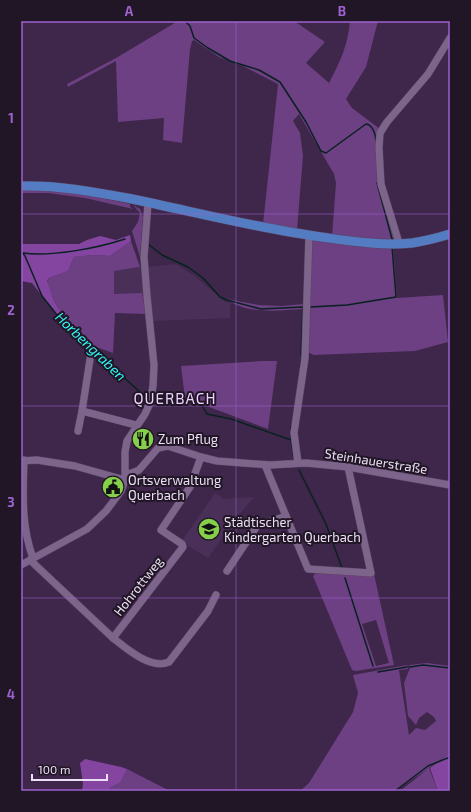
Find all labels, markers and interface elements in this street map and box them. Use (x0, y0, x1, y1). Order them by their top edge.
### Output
text: A (125, 3, 134, 19)
text: B (338, 3, 346, 19)
text: 1 (8, 110, 14, 126)
text: 2 (7, 302, 15, 318)
water label: Horbengraben (52, 308, 130, 384)
district label: QUERBACH (134, 389, 216, 408)
restaurant icon: Zum Pflug (130, 426, 156, 452)
place label: Zum Pflug (158, 431, 218, 447)
street label: Steinhauerstraße (323, 445, 429, 477)
place label: Ortsverwaltung Querbach (128, 472, 221, 503)
public building icon: Ortsverwaltung Querbach (100, 474, 126, 500)
text: 3 (7, 494, 15, 510)
place label: Städtischer Kindergarten Querbach (224, 514, 361, 545)
school or university icon: Städtischer Kindergarten Querbach (196, 516, 222, 542)
street label: Hohrottweg (110, 553, 166, 619)
text: 4 (7, 686, 15, 702)
scale bar (32, 756, 107, 782)
text: 100 m (38, 762, 70, 776)

